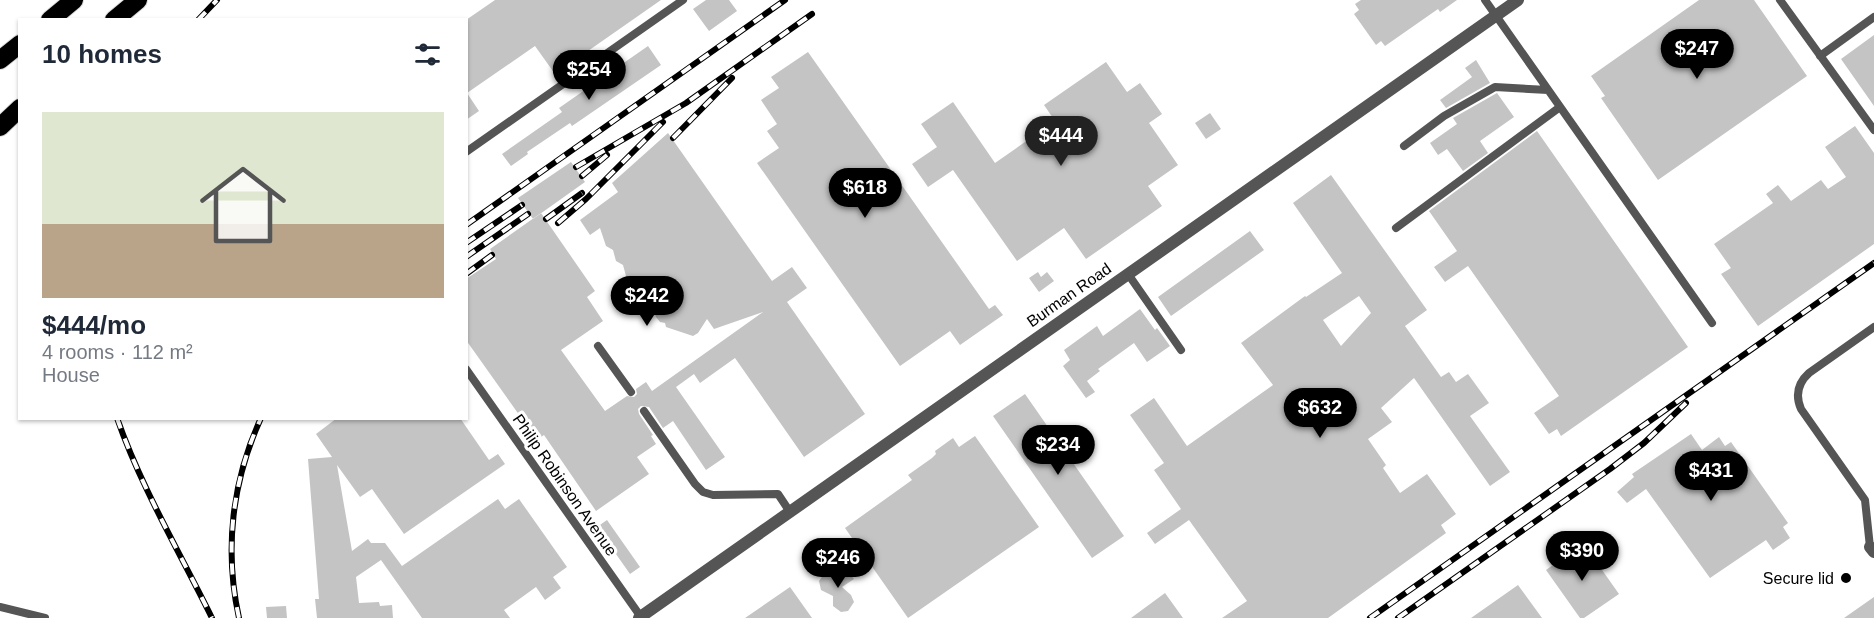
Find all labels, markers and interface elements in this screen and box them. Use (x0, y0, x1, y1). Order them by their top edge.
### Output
pin: $247 (1661, 29, 1733, 80)
text: $247 (1675, 37, 1719, 59)
icon: filters (411, 38, 444, 71)
text: 10 homes (42, 39, 162, 69)
pin: $254 (553, 50, 625, 101)
text: $254 (567, 58, 611, 80)
pin: $444 (1025, 116, 1097, 167)
text: $444 (1039, 124, 1083, 146)
icon: home (189, 151, 297, 259)
pin: $618 (829, 168, 901, 219)
text: $618 (843, 176, 887, 198)
street label: Burman Road (1024, 260, 1114, 330)
pin: $242 (611, 276, 683, 327)
text: $242 (625, 284, 669, 306)
text: $444/mo (42, 310, 146, 340)
text: 4 rooms · 112 m² (42, 341, 193, 363)
text: House (42, 364, 100, 386)
pin: $632 (1284, 388, 1356, 439)
text: $632 (1298, 396, 1342, 418)
street label: Philip Robinson Avenue (510, 411, 620, 559)
pin: $234 (1022, 425, 1094, 476)
text: $234 (1036, 433, 1080, 455)
pin: $431 (1675, 451, 1747, 502)
text: $431 (1689, 459, 1733, 481)
pin: $390 (1546, 531, 1618, 582)
pin: $246 (802, 538, 874, 589)
text: $390 (1560, 539, 1604, 561)
text: $246 (816, 546, 860, 568)
place label: Secure lid (1763, 570, 1834, 587)
marker: Secure lid (1839, 571, 1853, 585)

